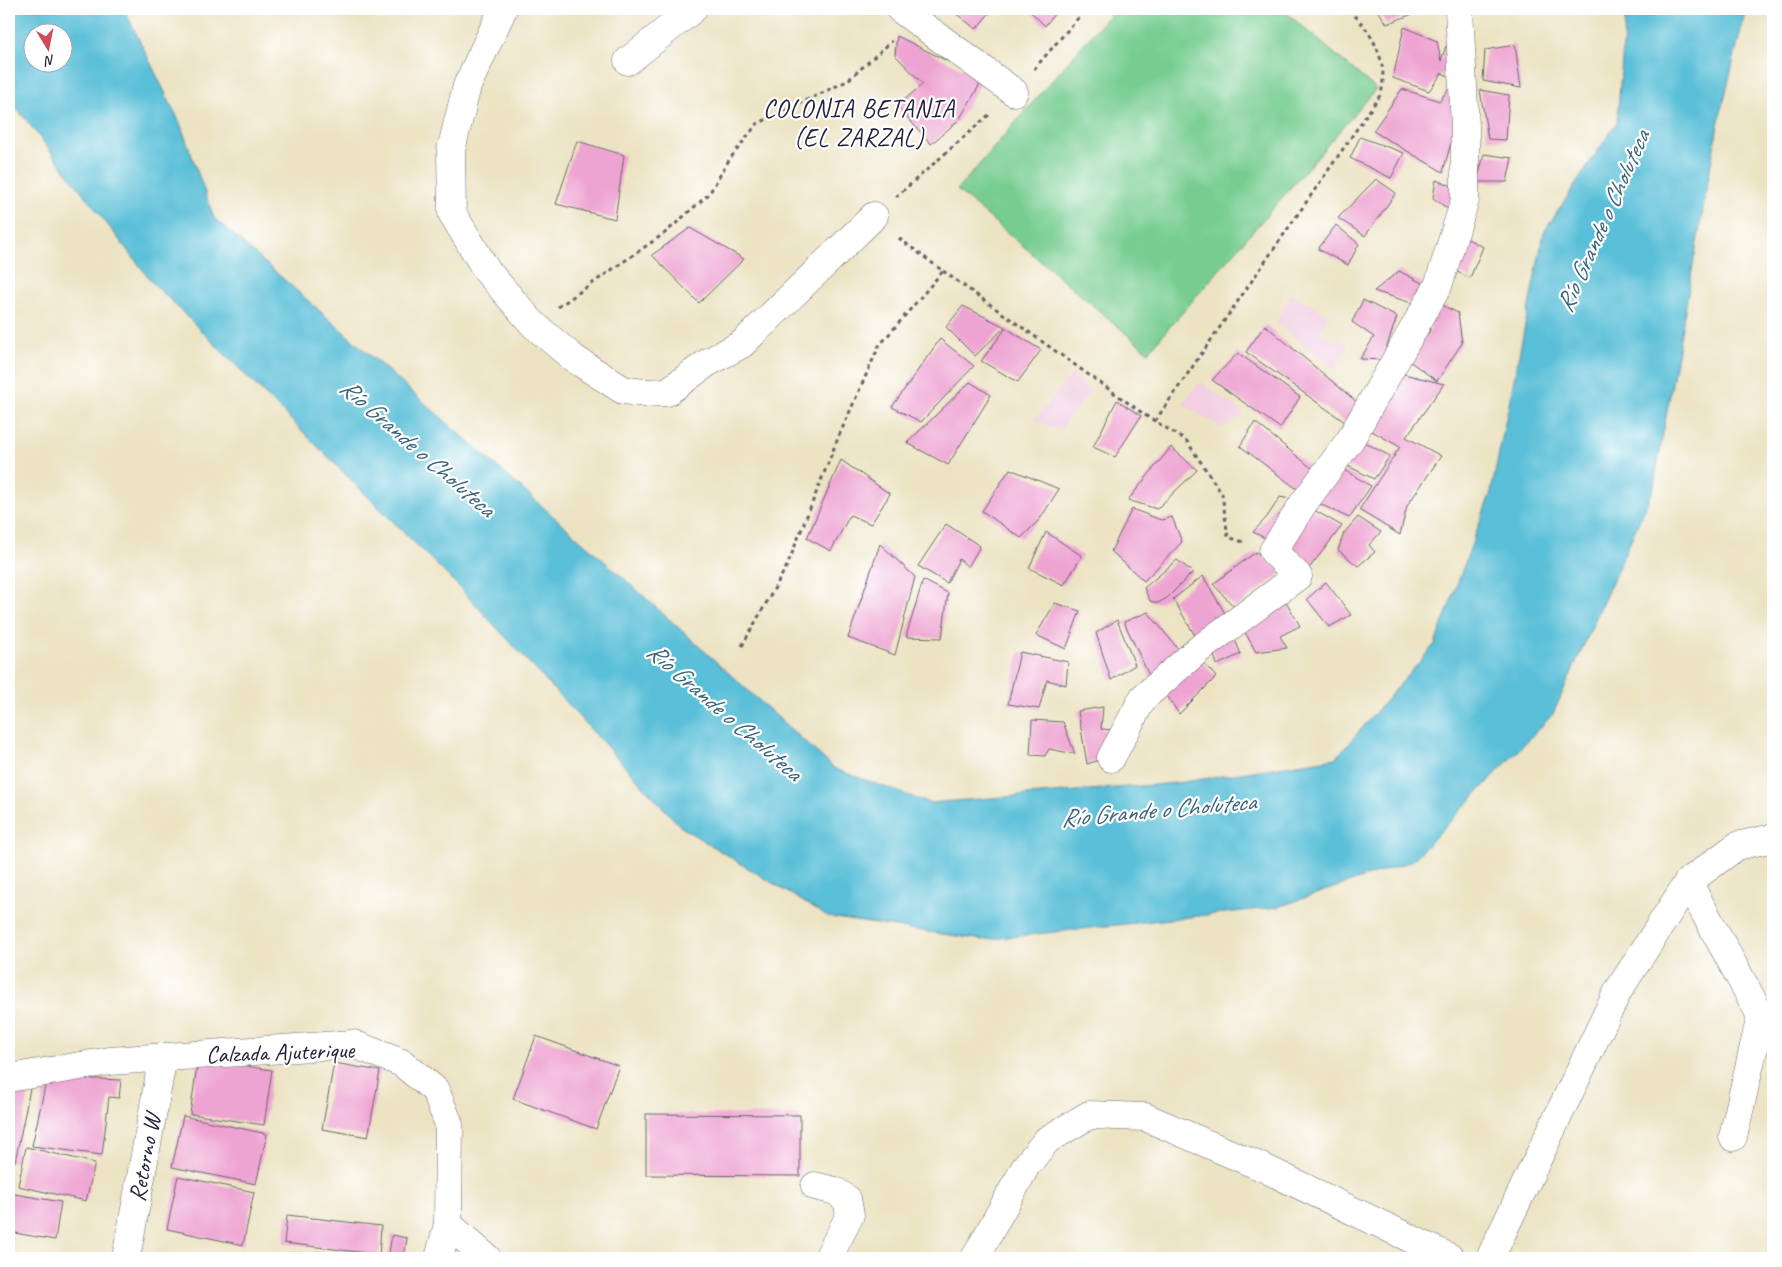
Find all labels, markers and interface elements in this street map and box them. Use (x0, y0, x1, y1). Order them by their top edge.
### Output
north arrow (22, 22, 72, 72)
text: N (42, 51, 56, 70)
district label: COLONIA BETANIA (EL ZARZAL) (763, 93, 955, 154)
water label: Río Grande o Choluteca (1549, 124, 1658, 317)
water label: Río Grande o Choluteca (333, 372, 503, 525)
water label: Río Grande o Choluteca (640, 636, 810, 789)
water label: Río Grande o Choluteca (1059, 785, 1259, 834)
street label: Calzada Ajuterique (205, 1034, 357, 1070)
street label: Retorno W (122, 1107, 168, 1204)

